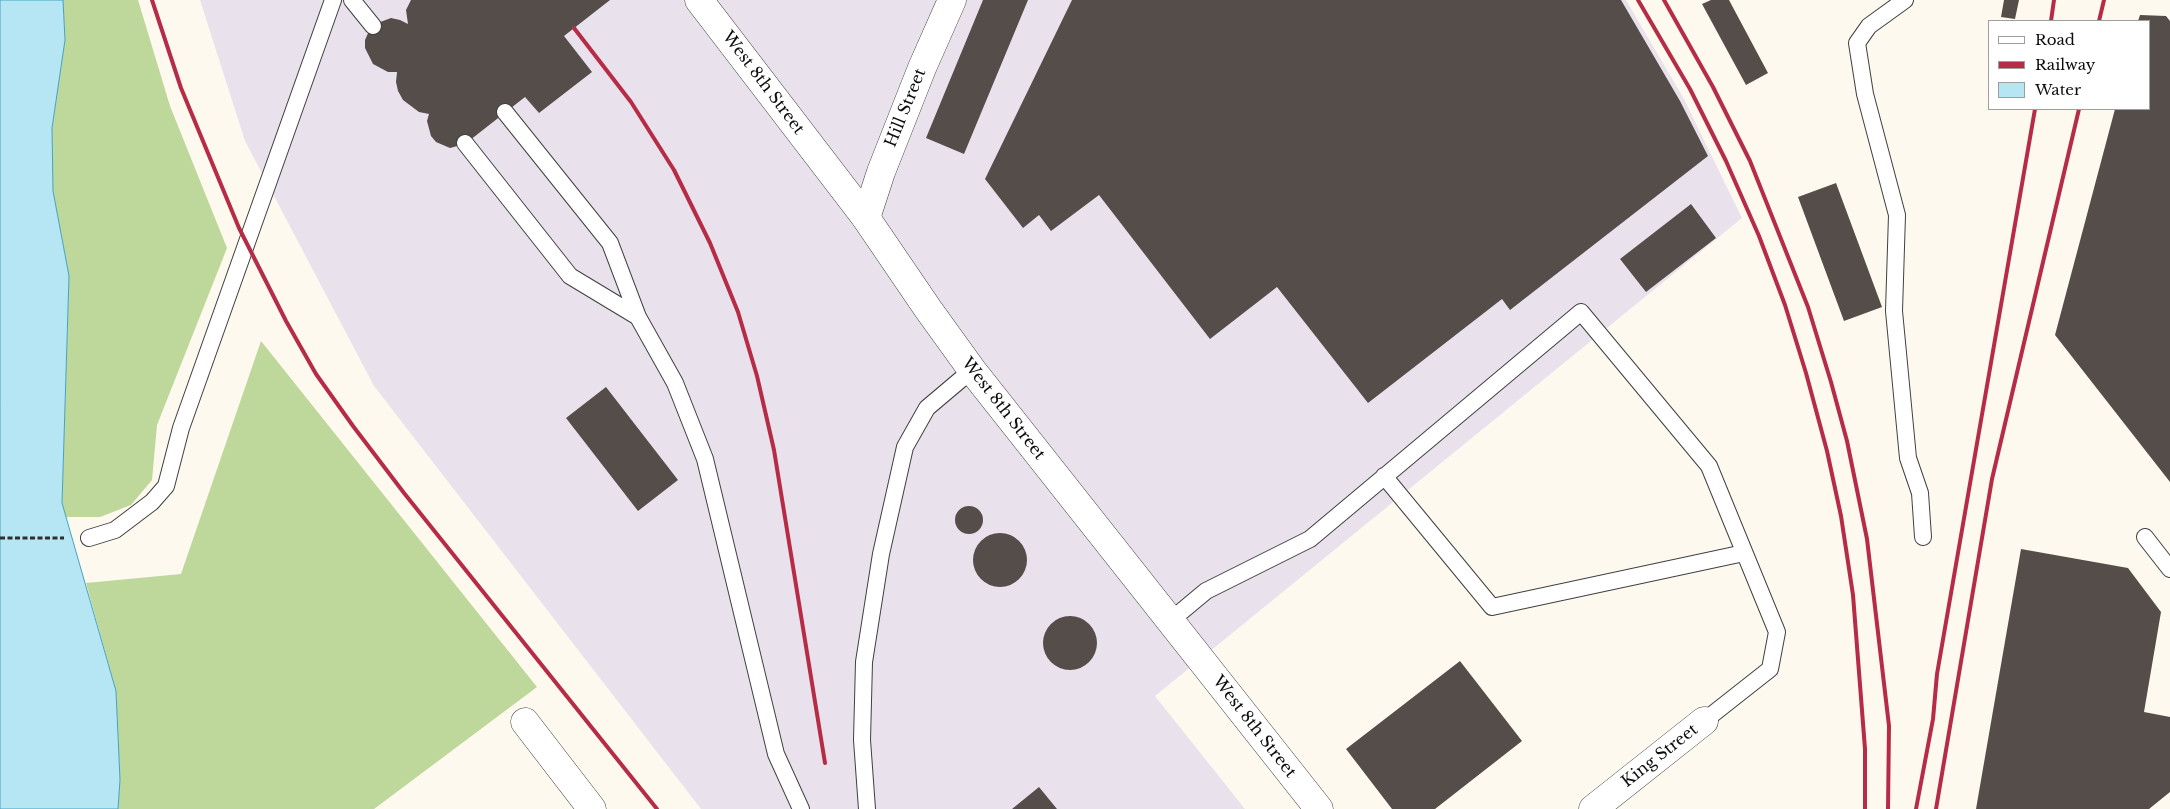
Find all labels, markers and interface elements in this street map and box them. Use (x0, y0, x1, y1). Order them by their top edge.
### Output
legend (1988, 20, 2150, 110)
street label: West 8th Street (718, 28, 808, 138)
text: Road (2035, 30, 2075, 49)
text: Railway (2035, 55, 2095, 74)
street label: Hill Street (881, 66, 931, 150)
text: Water (2035, 80, 2081, 99)
street label: West 8th Street (957, 354, 1049, 464)
street label: West 8th Street (1208, 672, 1300, 782)
street label: King Street (1618, 720, 1702, 792)

